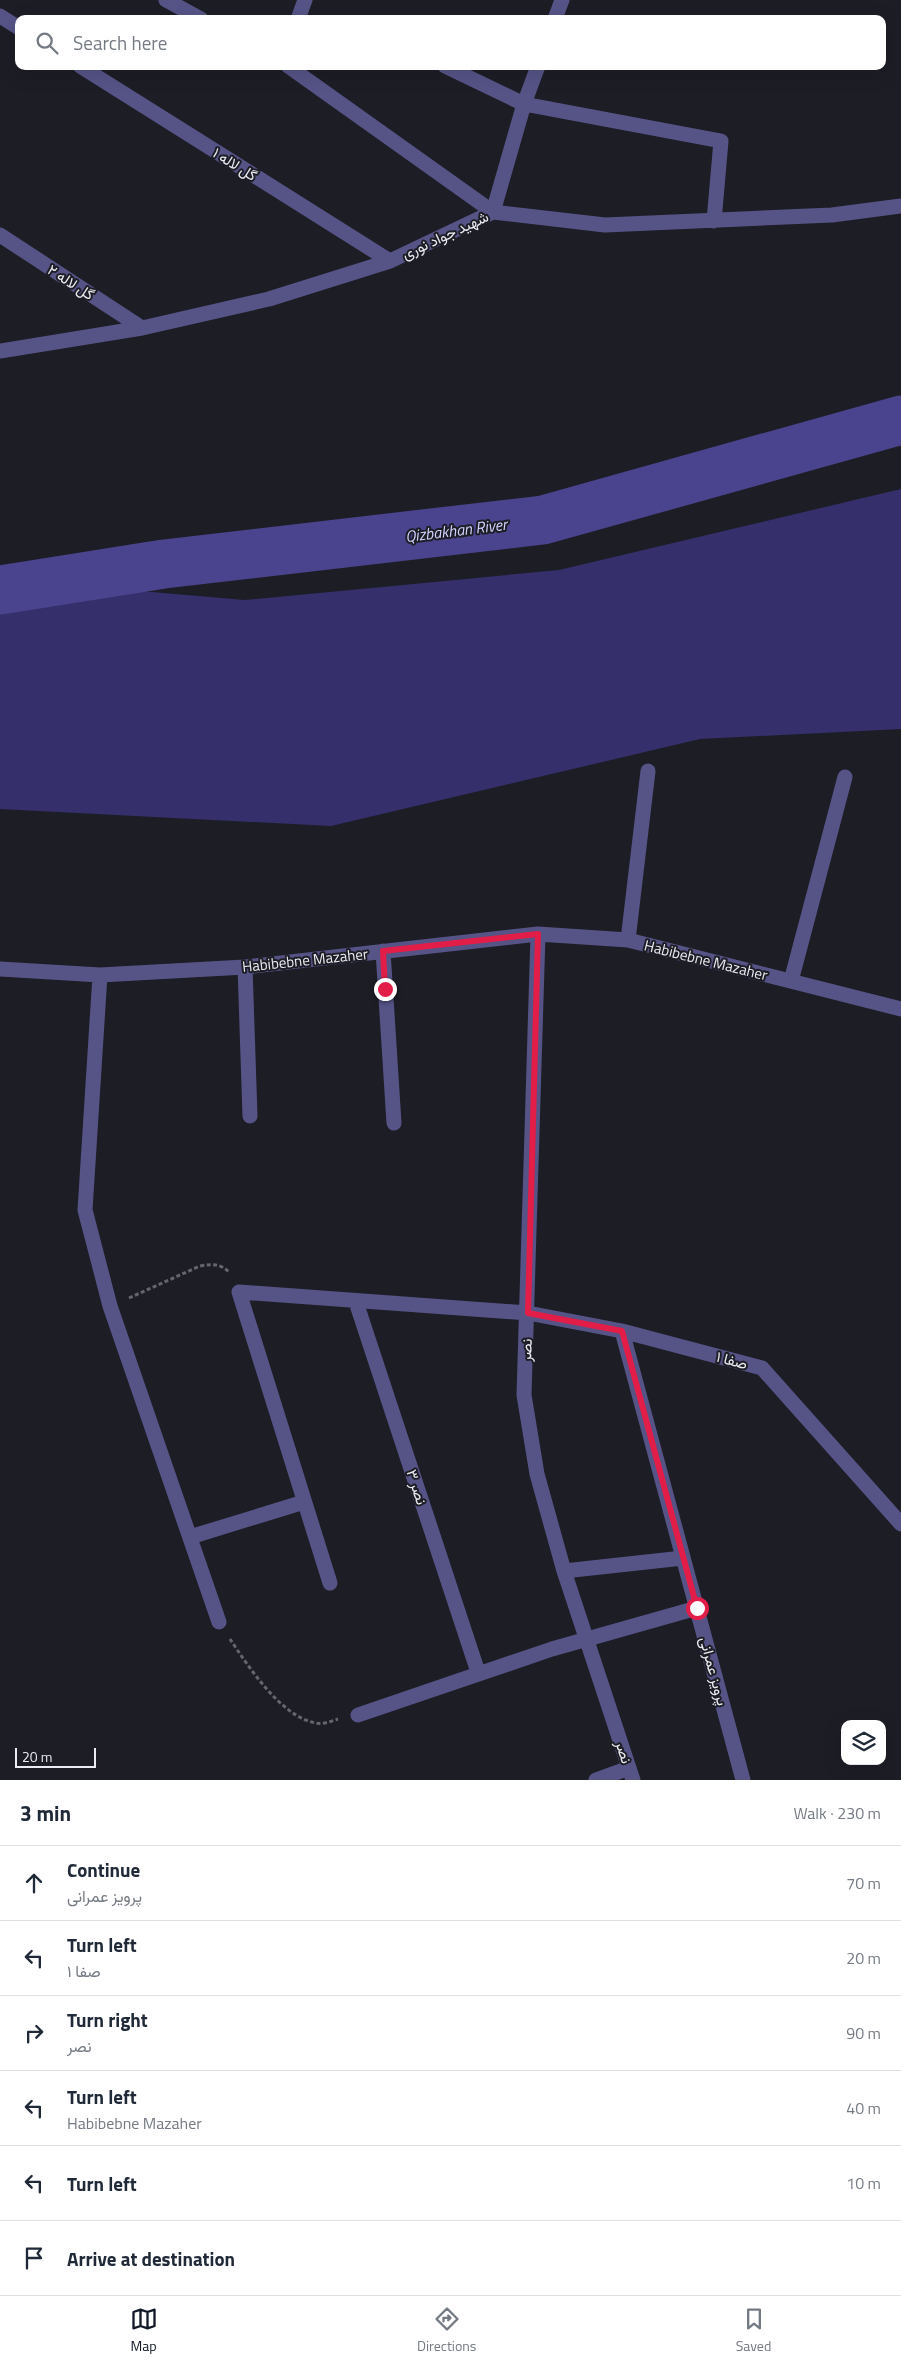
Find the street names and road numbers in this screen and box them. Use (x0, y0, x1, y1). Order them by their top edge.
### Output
street label: گل لاله ۱ (208, 141, 262, 187)
street label: شهید جواد نوری (398, 205, 492, 265)
street label: گل لاله ۲ (43, 258, 99, 306)
street label: Habibebne Mazaher (642, 934, 770, 986)
street label: Habibebne Mazaher (241, 942, 369, 978)
street label: نصر (514, 1338, 538, 1363)
street label: صفا ۱ (714, 1345, 750, 1375)
street label: نصر ۳ (400, 1466, 434, 1508)
street label: پرویز عمرانی (694, 1634, 734, 1708)
street label: نصر (609, 1737, 638, 1766)

